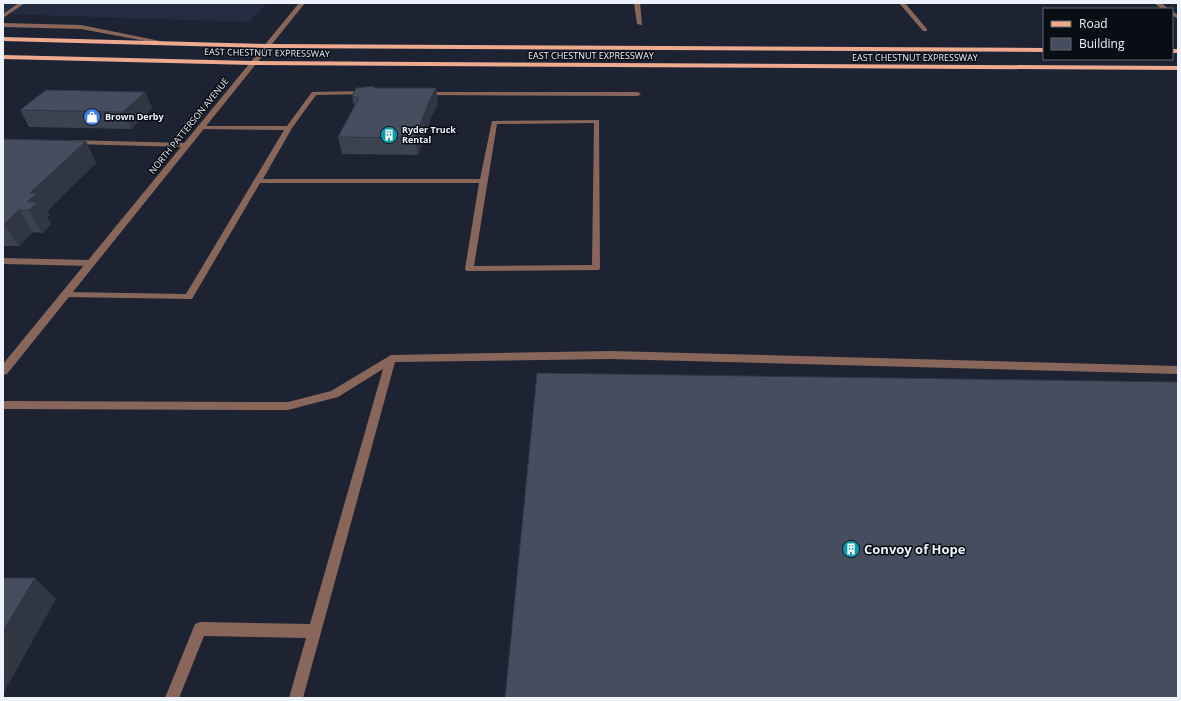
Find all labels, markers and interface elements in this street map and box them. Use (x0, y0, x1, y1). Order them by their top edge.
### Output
legend (1043, 8, 1173, 60)
text: Road (1079, 15, 1108, 32)
text: Building (1079, 35, 1125, 52)
street label: EAST CHESTNUT EXPRESSWAY (204, 45, 331, 60)
street label: EAST CHESTNUT EXPRESSWAY (528, 49, 655, 62)
street label: EAST CHESTNUT EXPRESSWAY (852, 51, 979, 64)
street label: NORTH PATTERSON AVENUE (146, 75, 232, 177)
shop icon: Brown Derby (82, 107, 102, 127)
place label: Brown Derby (105, 110, 164, 123)
place label: Ryder Truck Rental (402, 123, 456, 146)
building icon: Ryder Truck Rental (379, 125, 399, 145)
building icon: Convoy of Hope (841, 539, 861, 559)
place label: Convoy of Hope (864, 540, 966, 558)

